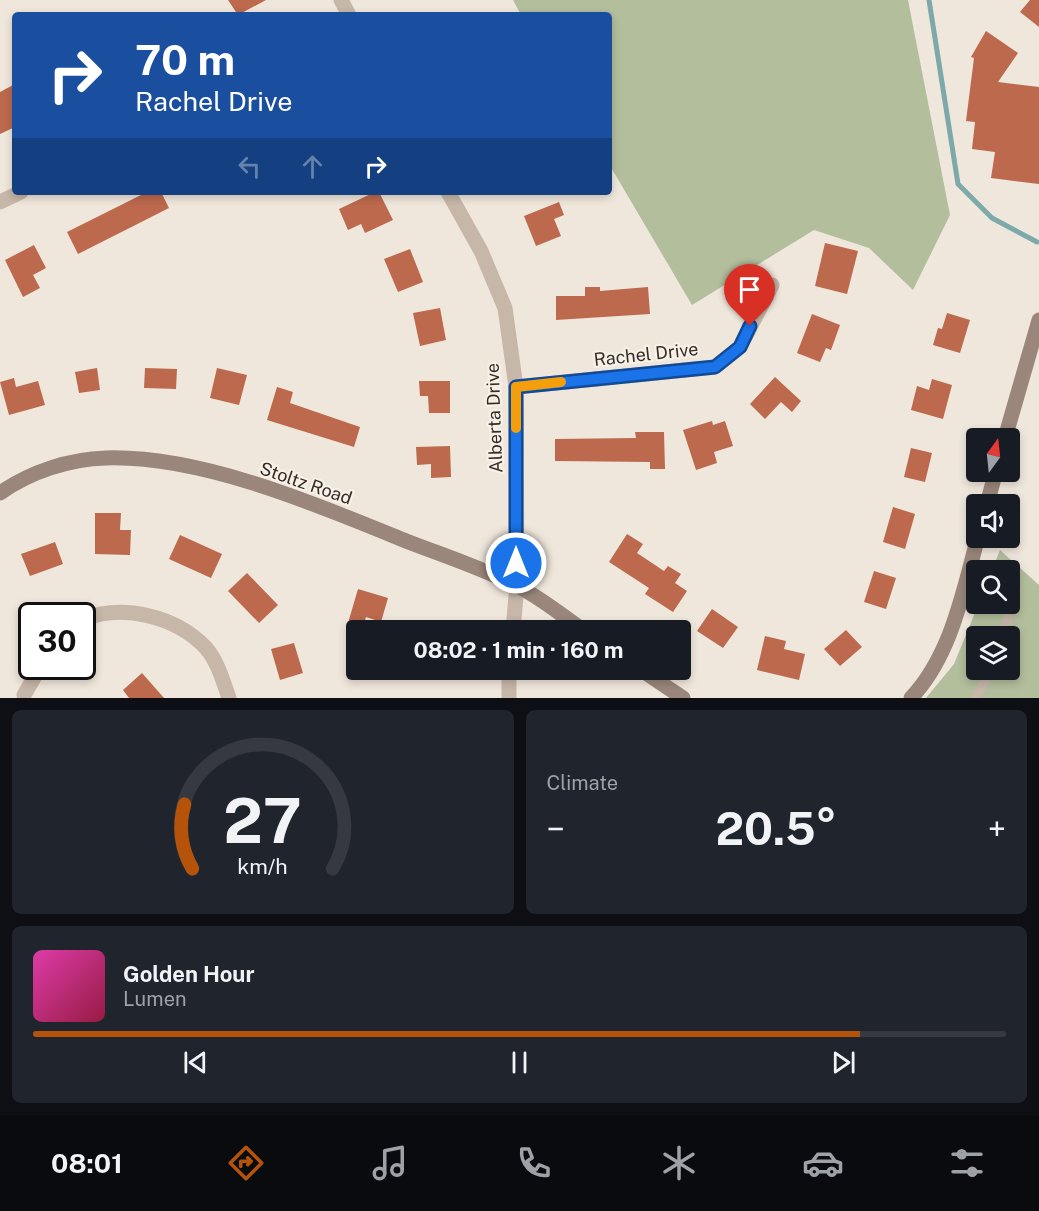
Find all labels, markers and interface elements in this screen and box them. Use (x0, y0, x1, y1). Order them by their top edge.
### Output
text: 70 m (135, 35, 235, 84)
icon: right (36, 36, 114, 114)
text: Rachel Drive (135, 85, 293, 117)
icon: left (233, 150, 266, 183)
icon: ahead (296, 150, 329, 183)
icon: right (359, 150, 392, 183)
pin (724, 264, 775, 326)
icon: arrive (733, 273, 766, 306)
street label: Rachel Drive (593, 338, 699, 370)
street label: Alberta Drive (482, 363, 506, 473)
north arrow (966, 428, 1020, 482)
map controls (966, 428, 1020, 680)
street label: Stoltz Road (257, 457, 355, 509)
button: sound (966, 494, 1020, 548)
position arrow (484, 531, 548, 595)
button: search (966, 560, 1020, 614)
speed limit sign: 30 (18, 602, 96, 680)
button: layers (966, 626, 1020, 680)
text: 08:02 · 1 min · 160 m (414, 637, 623, 663)
text: Climate (547, 771, 618, 795)
text: 27 (223, 784, 302, 857)
text: 20.5° (716, 802, 837, 855)
text: − (547, 810, 565, 848)
text: + (988, 810, 1006, 848)
text: km/h (238, 854, 288, 879)
text: Golden Hour (123, 961, 254, 987)
text: Lumen (123, 987, 187, 1011)
icon: previous (179, 1046, 212, 1079)
icon: pause (503, 1046, 536, 1079)
icon: next (827, 1046, 860, 1079)
icon: directions (225, 1142, 267, 1184)
icon: music (369, 1142, 411, 1184)
icon: phone (513, 1142, 555, 1184)
icon: climate (658, 1142, 700, 1184)
icon: car (802, 1142, 844, 1184)
icon: filters (946, 1142, 988, 1184)
text: 08:01 (51, 1147, 123, 1179)

